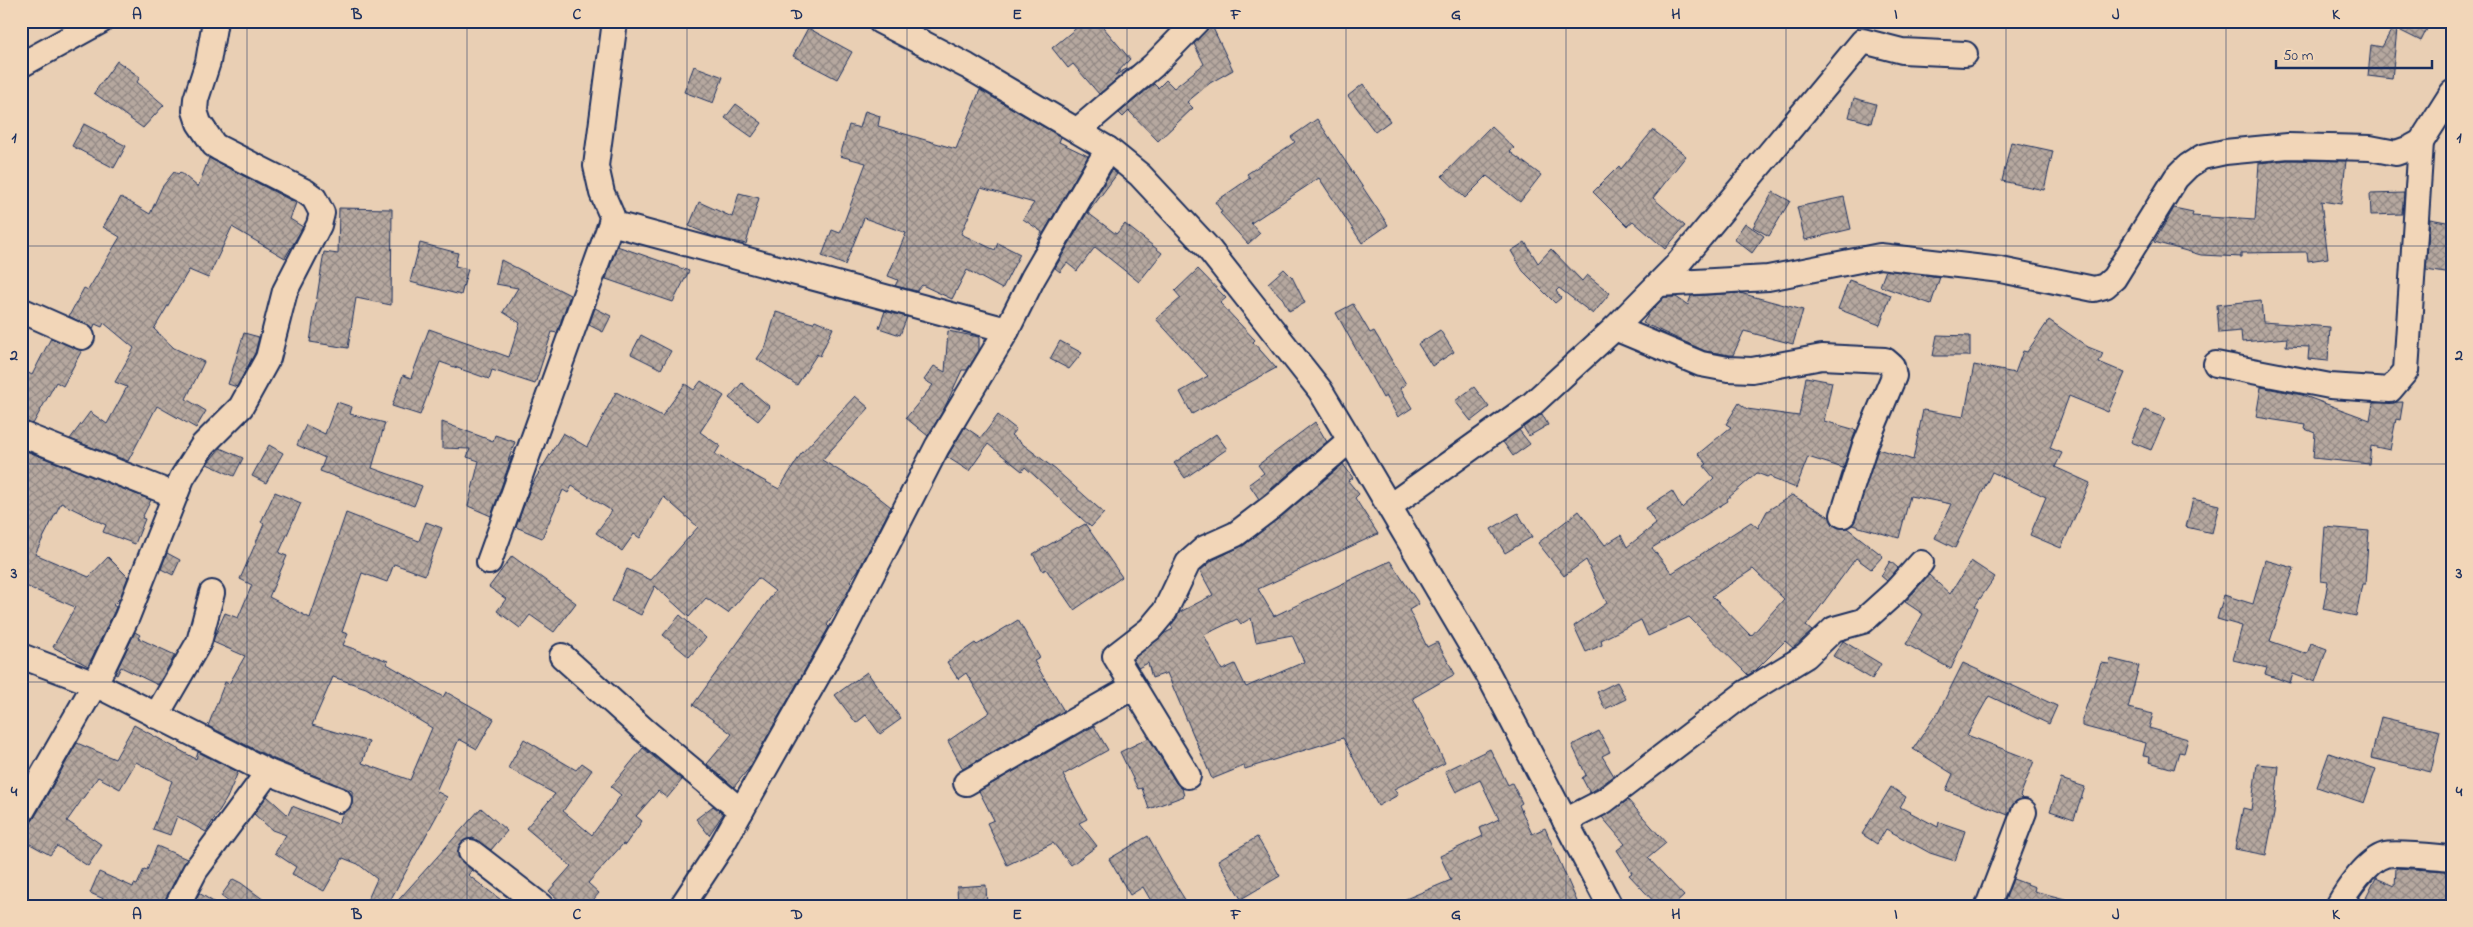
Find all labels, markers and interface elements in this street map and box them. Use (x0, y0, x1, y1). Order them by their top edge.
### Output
text: A (132, 3, 142, 27)
text: B (351, 3, 363, 27)
text: C (573, 3, 582, 27)
text: D (790, 3, 803, 27)
text: E (1012, 3, 1022, 27)
text: F (1230, 3, 1242, 27)
text: G (1451, 3, 1461, 27)
text: H (1671, 3, 1681, 27)
text: I (1894, 3, 1898, 27)
text: J (2112, 3, 2120, 27)
text: K (2332, 3, 2341, 27)
scale bar (2276, 38, 2432, 70)
text: 50 m (2283, 45, 2314, 67)
text: 1 (11, 126, 17, 150)
text: 1 (2456, 126, 2462, 150)
text: 2 (9, 344, 18, 368)
text: 2 (2454, 344, 2463, 368)
text: 3 (10, 562, 18, 586)
text: 3 (2455, 562, 2463, 586)
text: 4 (10, 780, 18, 804)
text: 4 (2455, 780, 2463, 804)
text: A (132, 903, 142, 927)
text: B (351, 903, 363, 927)
text: C (573, 903, 582, 927)
text: D (790, 903, 803, 927)
text: E (1012, 903, 1022, 927)
text: F (1230, 903, 1242, 927)
text: G (1451, 903, 1461, 927)
text: H (1671, 903, 1681, 927)
text: I (1894, 903, 1898, 927)
text: J (2112, 903, 2120, 927)
text: K (2332, 903, 2341, 927)

